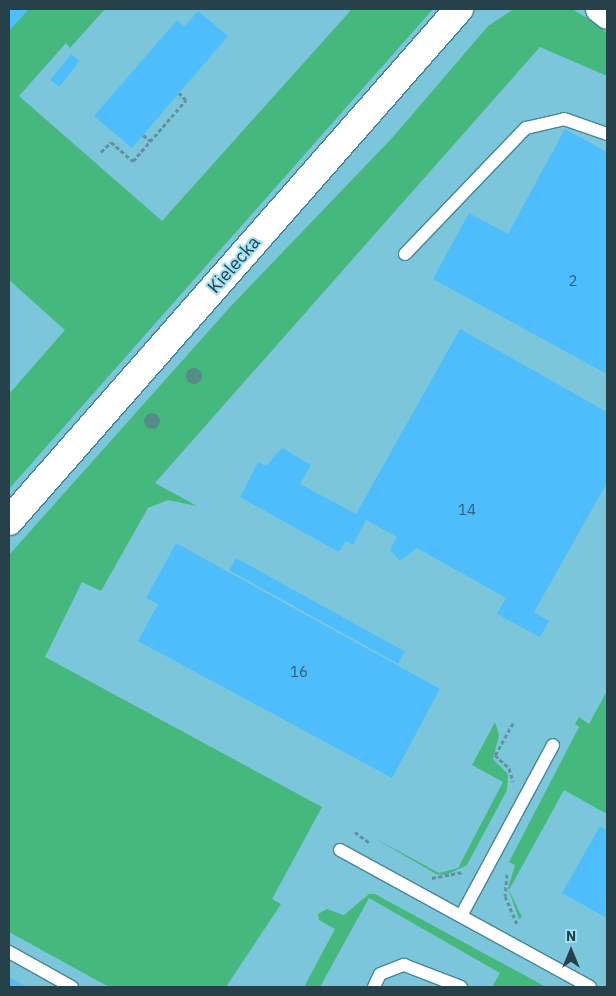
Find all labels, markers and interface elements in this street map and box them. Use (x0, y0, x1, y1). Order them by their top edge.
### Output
street label: Kielecka (203, 232, 265, 298)
house number: 2 (569, 272, 577, 290)
house number: 14 (458, 501, 476, 519)
house number: 16 (290, 663, 308, 681)
north arrow (546, 926, 596, 976)
text: N (566, 927, 576, 945)

